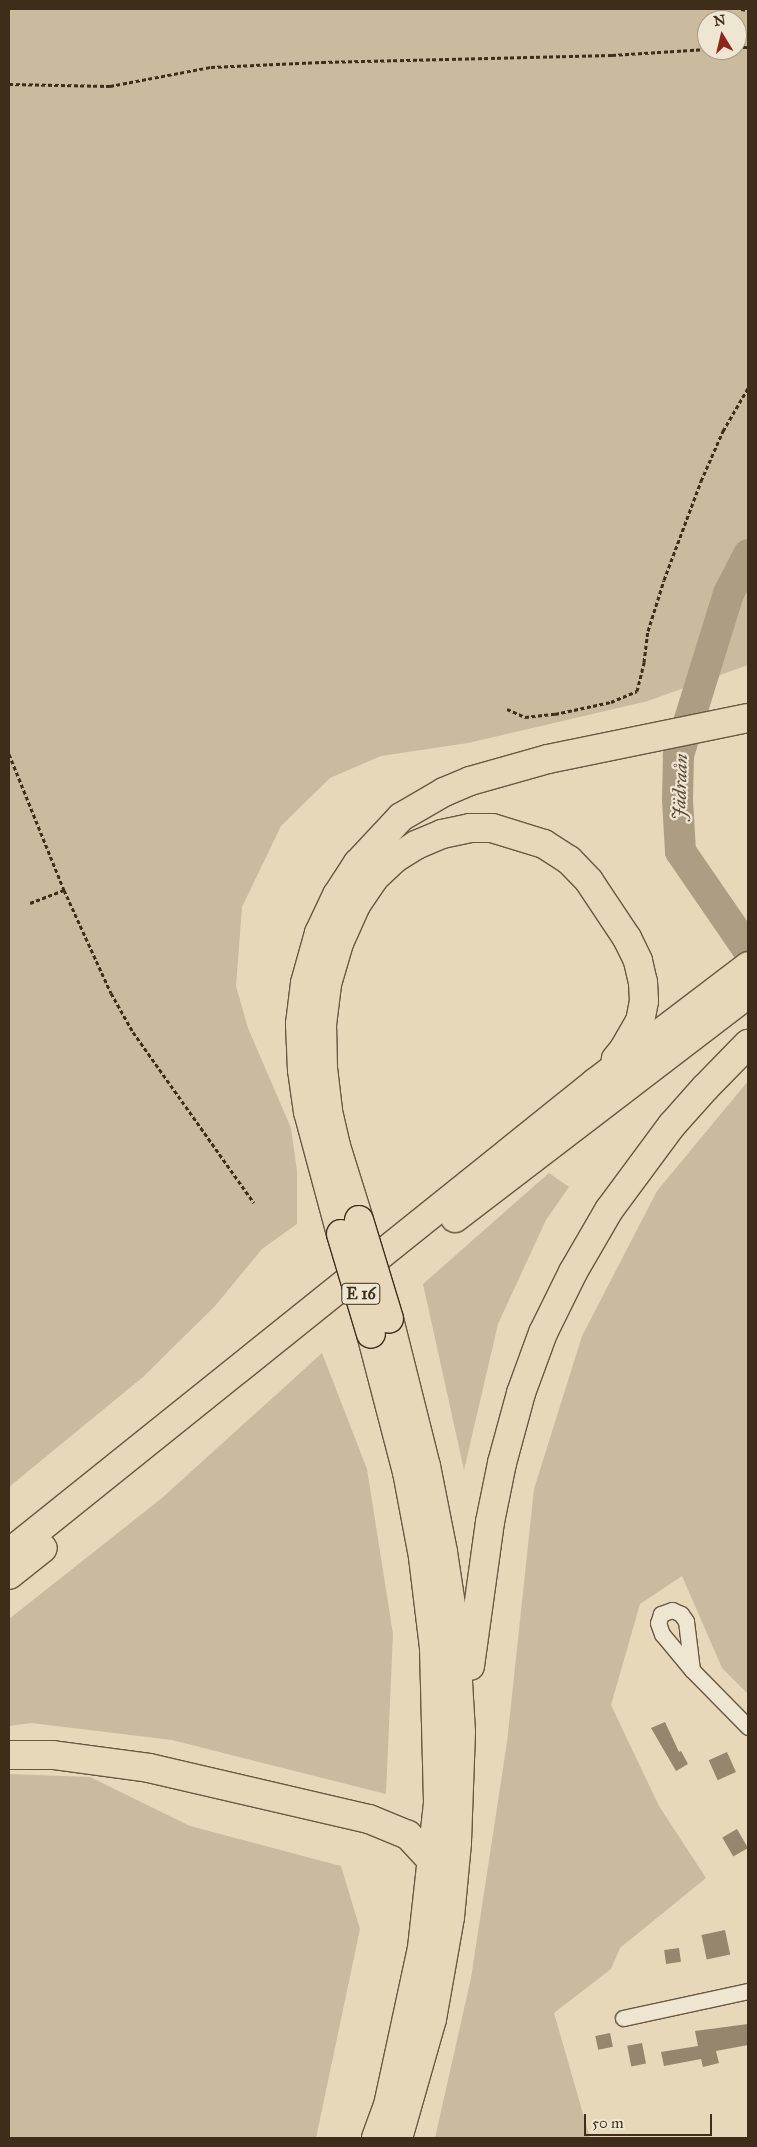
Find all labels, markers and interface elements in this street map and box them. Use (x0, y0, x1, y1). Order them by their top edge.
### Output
north arrow (697, 10, 747, 60)
text: N (713, 11, 727, 30)
water label: Jädraån (667, 753, 693, 821)
road number: E 16 (341, 1280, 381, 1308)
scale bar (587, 2104, 714, 2136)
text: 50 m (592, 2114, 624, 2132)

